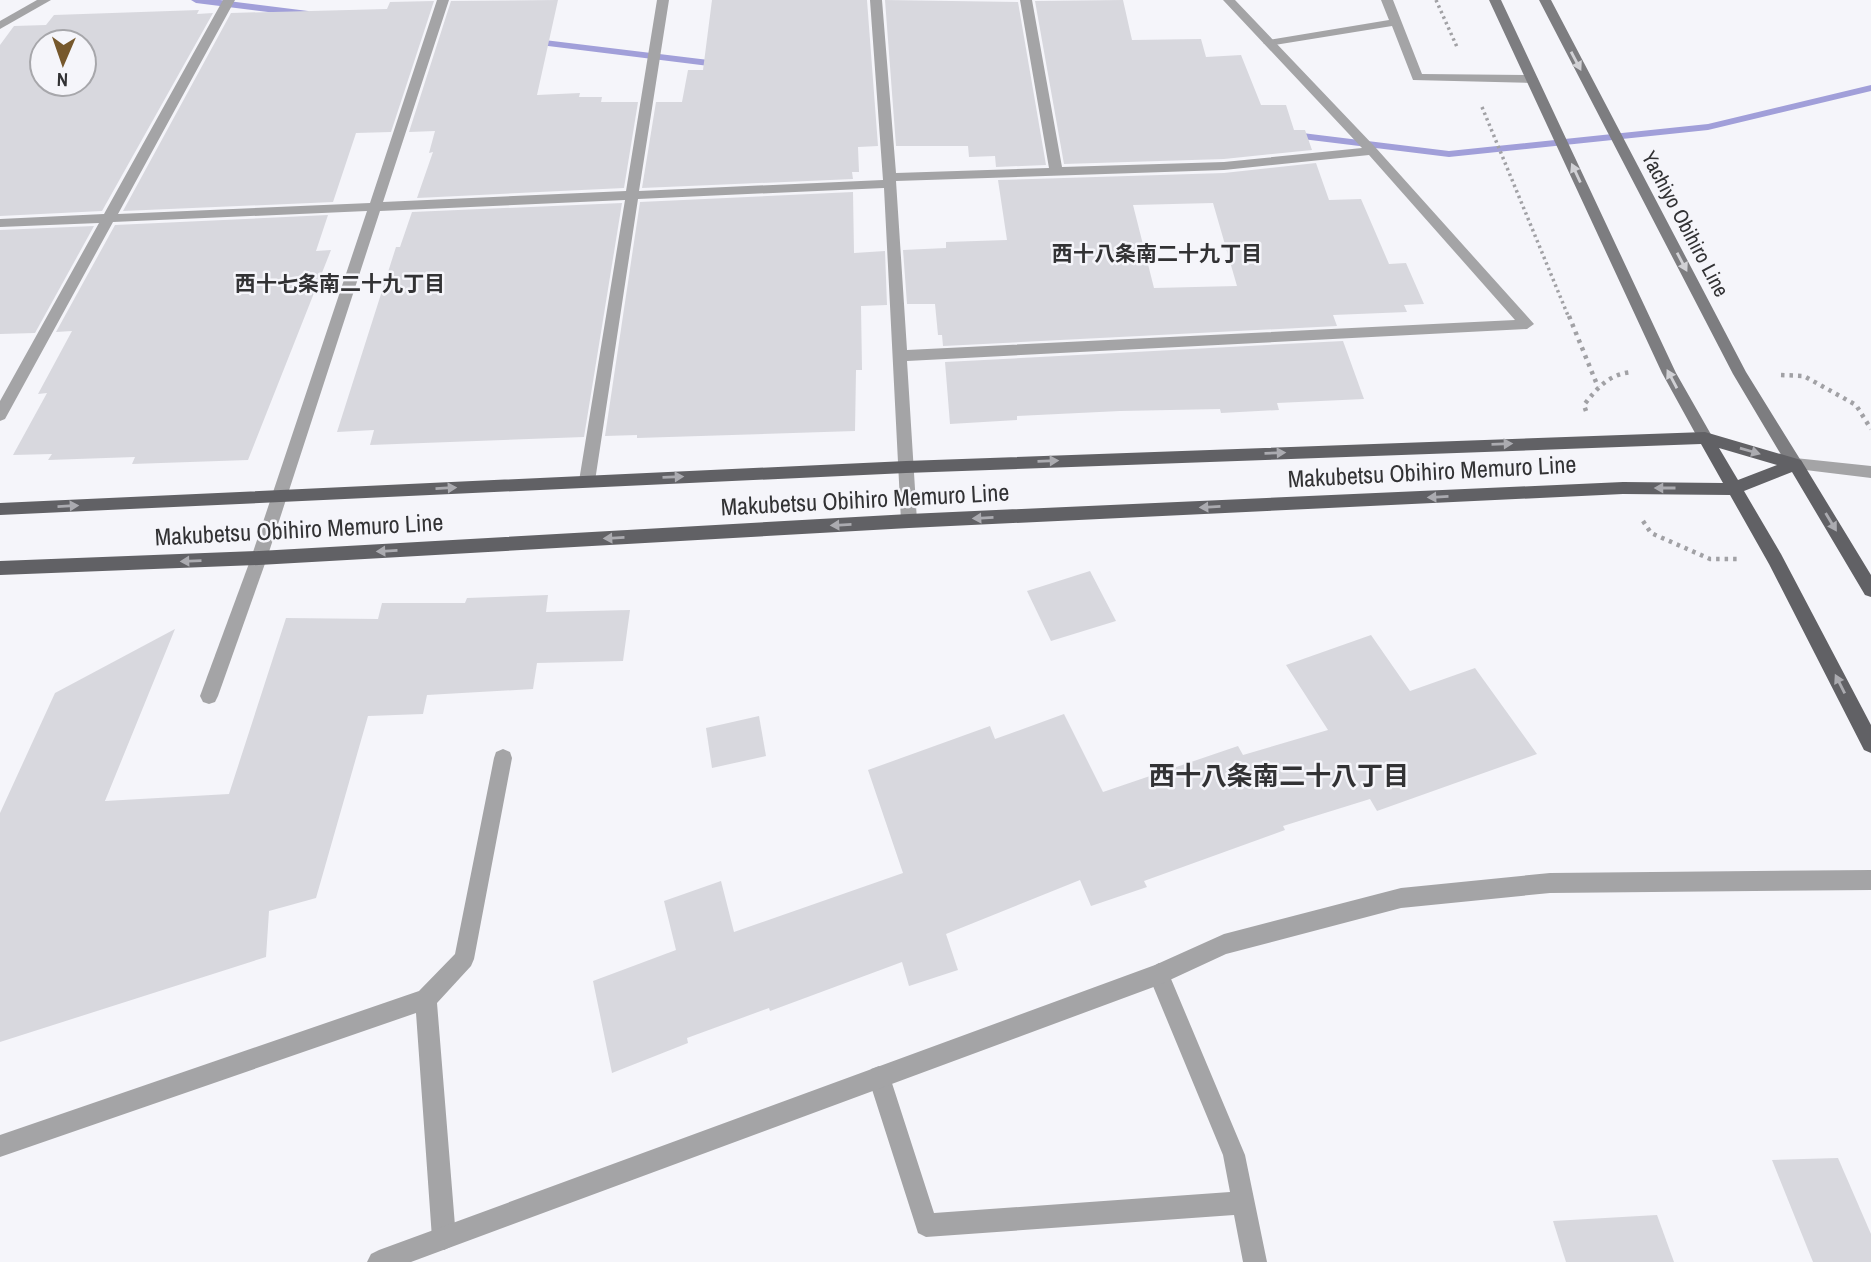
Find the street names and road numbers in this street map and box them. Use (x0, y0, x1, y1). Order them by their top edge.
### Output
street label: Yachiyo Obihiro Line (1635, 146, 1736, 302)
street label: Makubetsu Obihiro Memuro Line (1287, 447, 1577, 495)
street label: Makubetsu Obihiro Memuro Line (720, 475, 1010, 523)
street label: Makubetsu Obihiro Memuro Line (154, 505, 444, 553)

